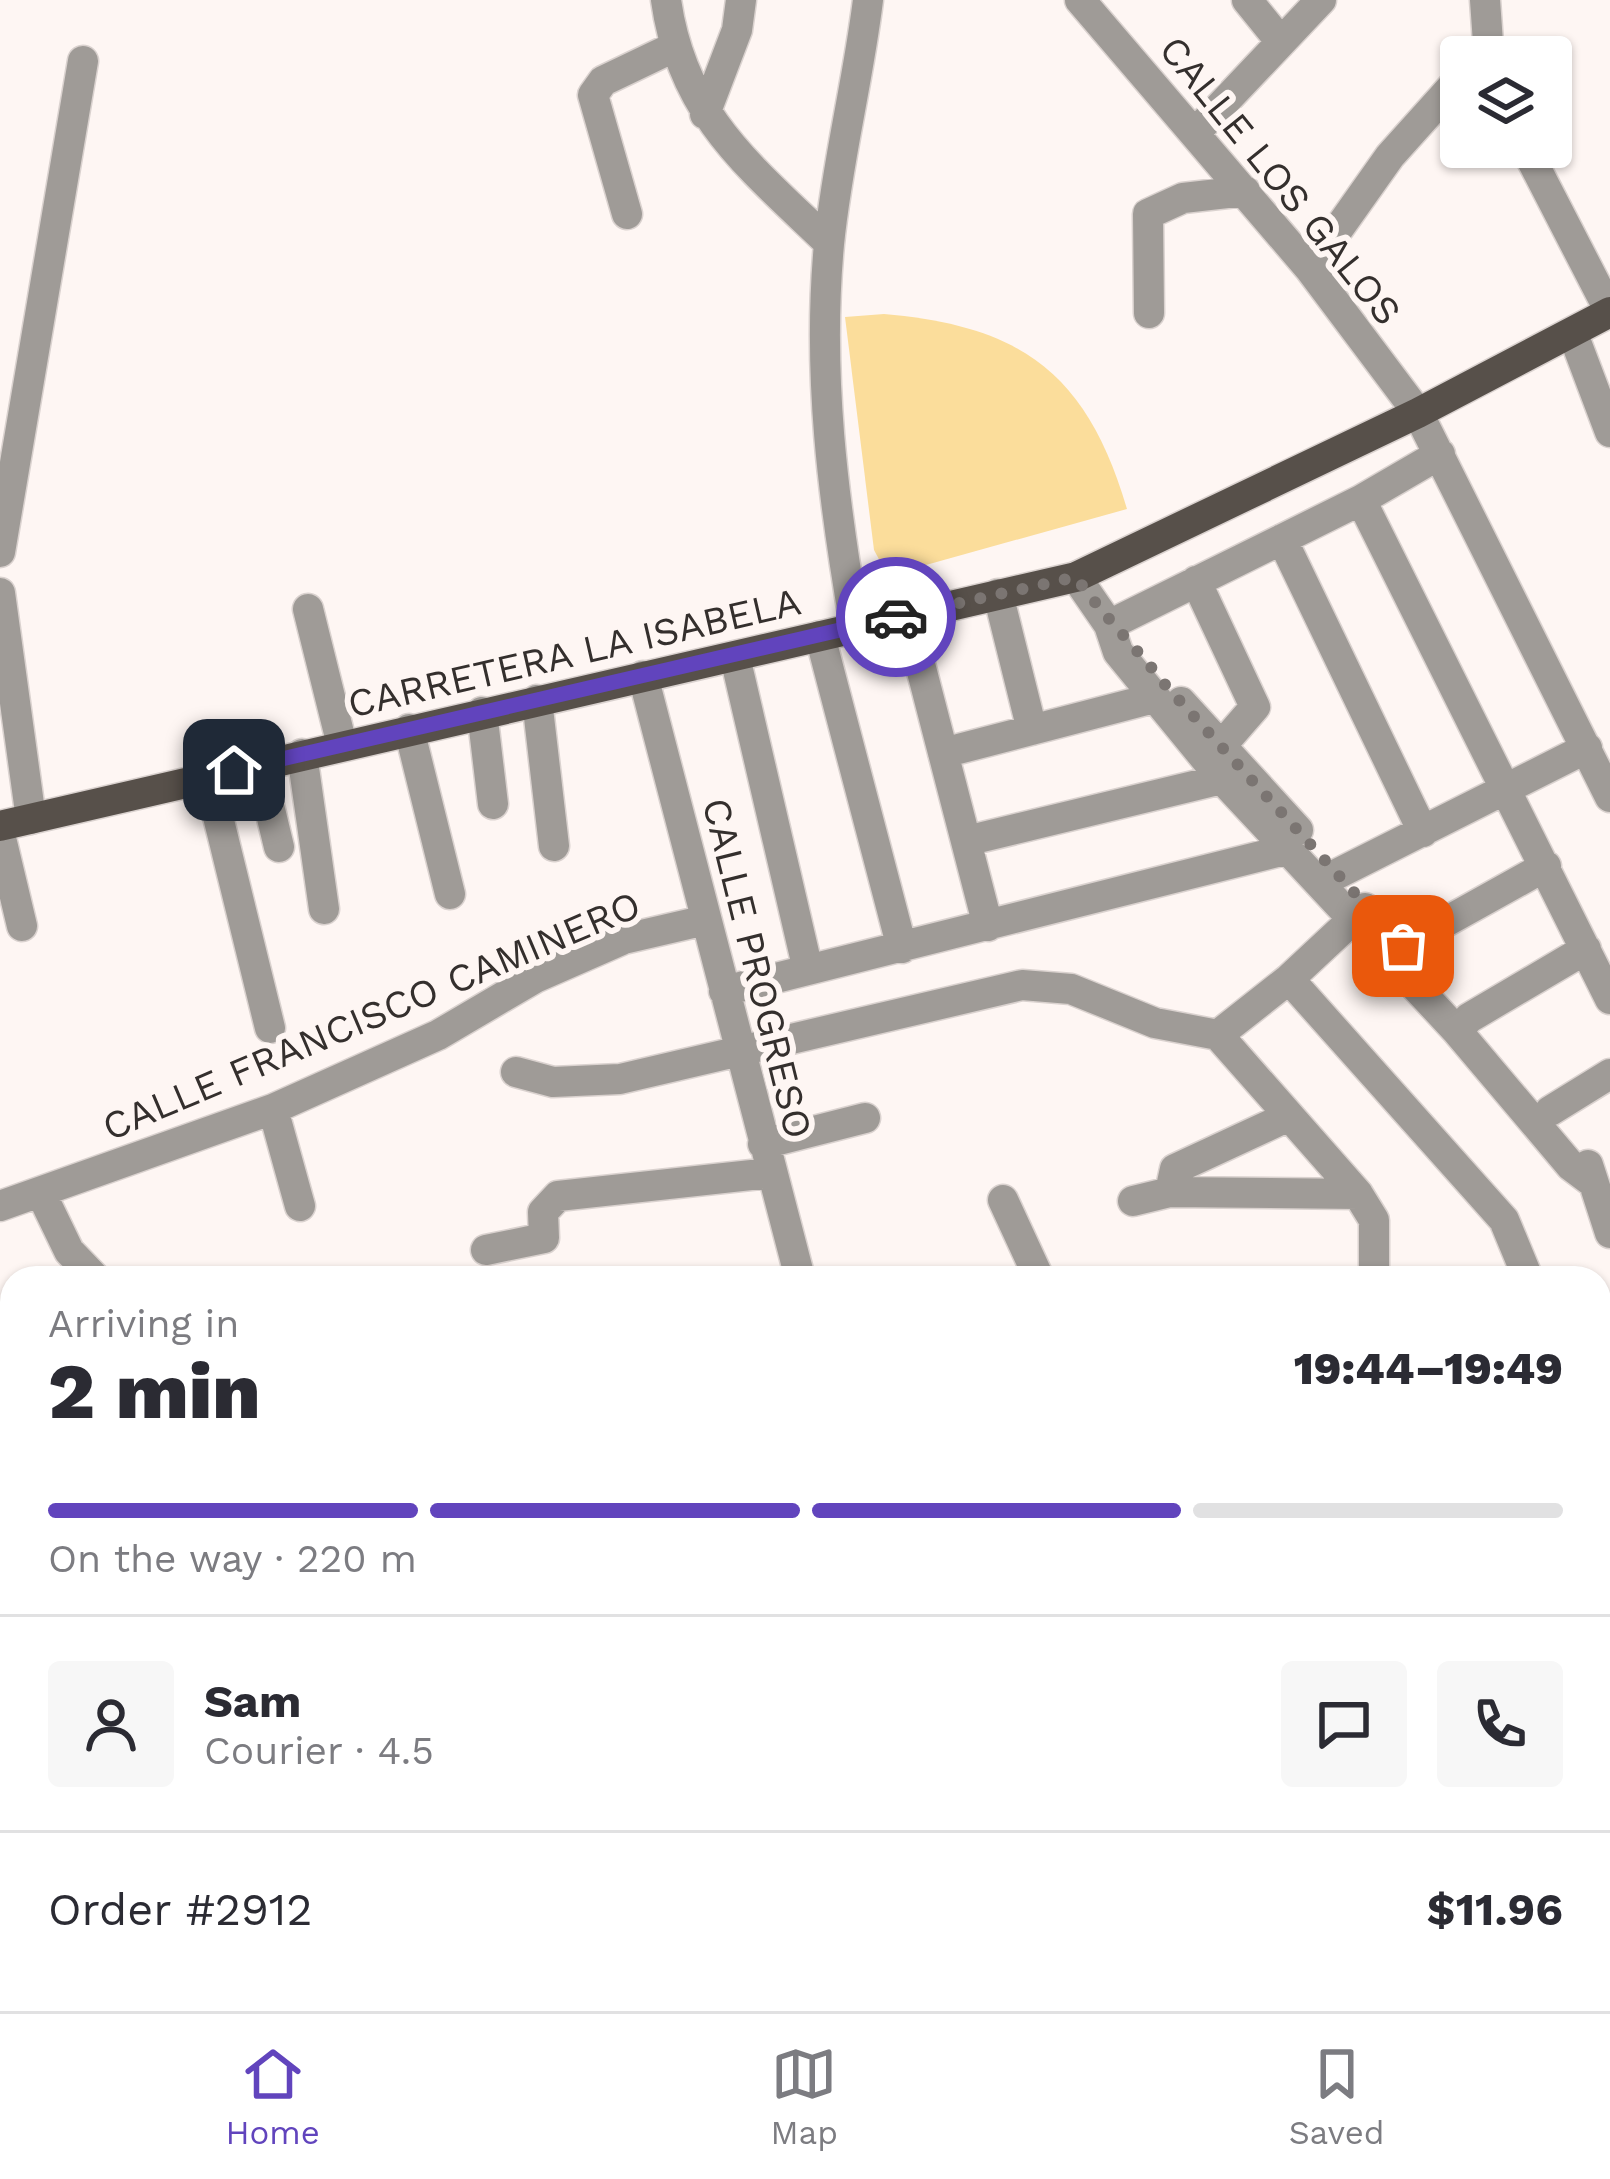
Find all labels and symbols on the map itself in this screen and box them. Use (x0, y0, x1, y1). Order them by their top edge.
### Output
street label: CALLE LOS GALOS (1151, 27, 1411, 334)
courier (836, 557, 956, 677)
street label: CARRETERA LA ISABELA (343, 578, 805, 727)
pin (183, 719, 285, 821)
street label: CALLE PROGRESO (693, 793, 822, 1143)
street label: CALLE FRANCISCO CAMINERO (96, 882, 647, 1149)
pin (1352, 895, 1454, 997)

